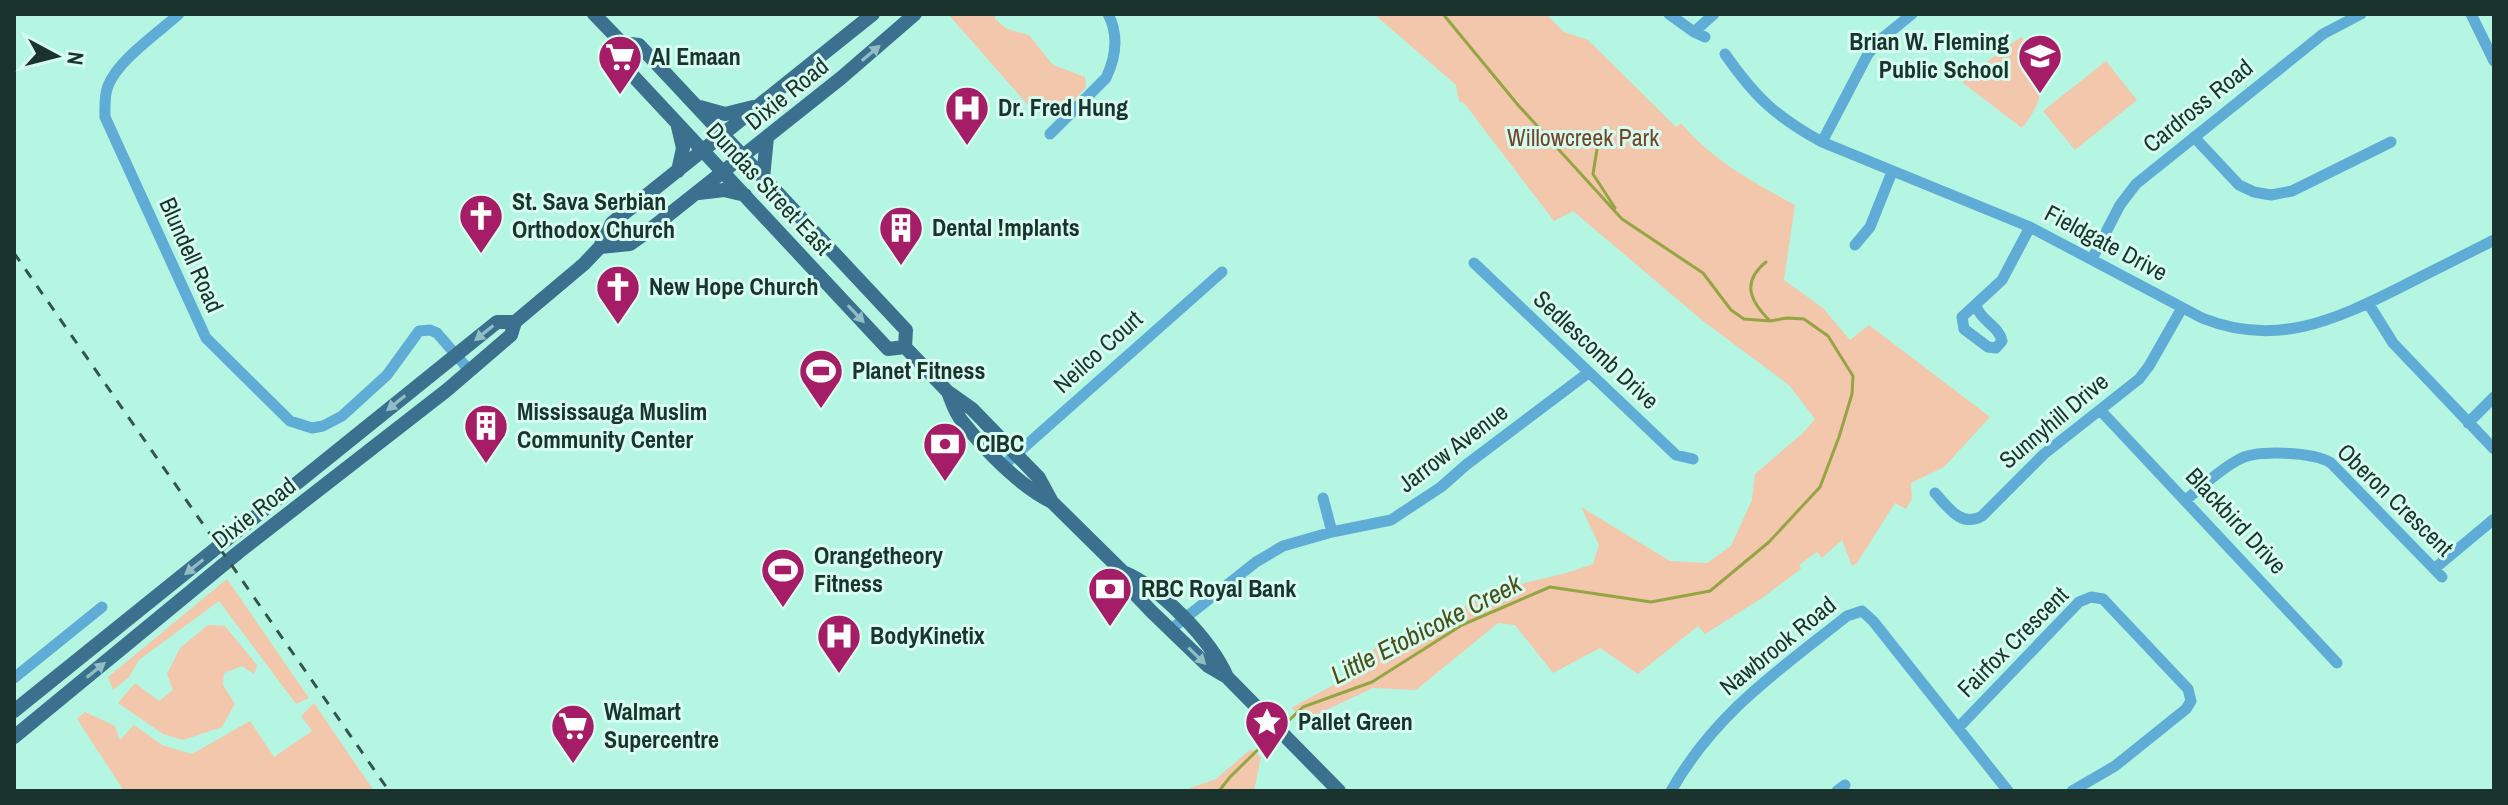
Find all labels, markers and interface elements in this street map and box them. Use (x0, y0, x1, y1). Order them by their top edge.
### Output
north arrow (16, 16, 96, 96)
place label: Brian W. Fleming Public School (1849, 25, 2009, 85)
school or university icon: Brian W. Fleming Public School (2016, 32, 2064, 95)
supermarket icon: Al Emaan (596, 33, 644, 96)
place label: Al Emaan (651, 40, 741, 72)
one-way arrow (861, 45, 881, 62)
text: N (60, 50, 92, 67)
street label: Dixie Road (738, 50, 835, 137)
street label: Cardross Road (2136, 51, 2259, 159)
hospital icon: Dr. Fred Hung (943, 84, 991, 147)
place label: Dr. Fred Hung (998, 91, 1128, 123)
street label: Dundas Street East (700, 115, 840, 262)
park label: Willowcreek Park (1507, 121, 1659, 153)
place label: St. Sava Serbian Orthodox Church (512, 185, 675, 245)
street label: Blundell Road (152, 192, 231, 317)
church icon: St. Sava Serbian Orthodox Church (457, 192, 505, 255)
street label: Fieldgate Drive (2040, 196, 2173, 288)
building icon: Dental !mplants (877, 204, 925, 267)
place label: Dental !mplants (932, 211, 1080, 243)
church icon: New Hope Church (594, 263, 642, 326)
place label: New Hope Church (649, 270, 819, 302)
street label: Sedlescomb Drive (1527, 283, 1666, 416)
street label: Neilco Court (1046, 302, 1149, 400)
one-way arrow (846, 304, 864, 323)
one-way arrow (474, 324, 494, 341)
sports icon: Planet Fitness (797, 347, 845, 410)
place label: Planet Fitness (852, 354, 985, 386)
street label: Sunnyhill Drive (1992, 365, 2115, 475)
one-way arrow (386, 395, 406, 411)
place label: Mississauga Muslim Community Center (517, 395, 707, 455)
street label: Jarrow Avenue (1391, 395, 1514, 499)
building icon: Mississauga Muslim Community Center (462, 402, 510, 465)
bank icon: CIBC (921, 420, 969, 483)
place label: CIBC (976, 427, 1024, 459)
street label: Oberon Crescent (2331, 436, 2461, 563)
street label: Blackbird Drive (2179, 460, 2294, 580)
street label: Dixie Road (205, 469, 302, 555)
place label: Orangetheory Fitness (814, 539, 943, 599)
sports icon: Orangetheory Fitness (759, 546, 807, 609)
one-way arrow (184, 558, 204, 575)
bank icon: RBC Royal Bank (1086, 565, 1134, 628)
water label: Little Etobicoke Creek (1324, 565, 1528, 692)
place label: RBC Royal Bank (1141, 572, 1296, 604)
street label: Fairfox Crescent (1950, 579, 2075, 704)
street label: Nawbrook Road (1712, 588, 1842, 702)
hospital icon: BodyKinetix (815, 612, 863, 675)
place label: BodyKinetix (870, 619, 985, 651)
one-way arrow (1187, 646, 1206, 664)
one-way arrow (86, 662, 106, 679)
place label: Walmart Supercentre (604, 695, 719, 755)
place icon: Pallet Green (1243, 698, 1291, 761)
supermarket icon: Walmart Supercentre (549, 702, 597, 765)
place label: Pallet Green (1298, 705, 1413, 737)

